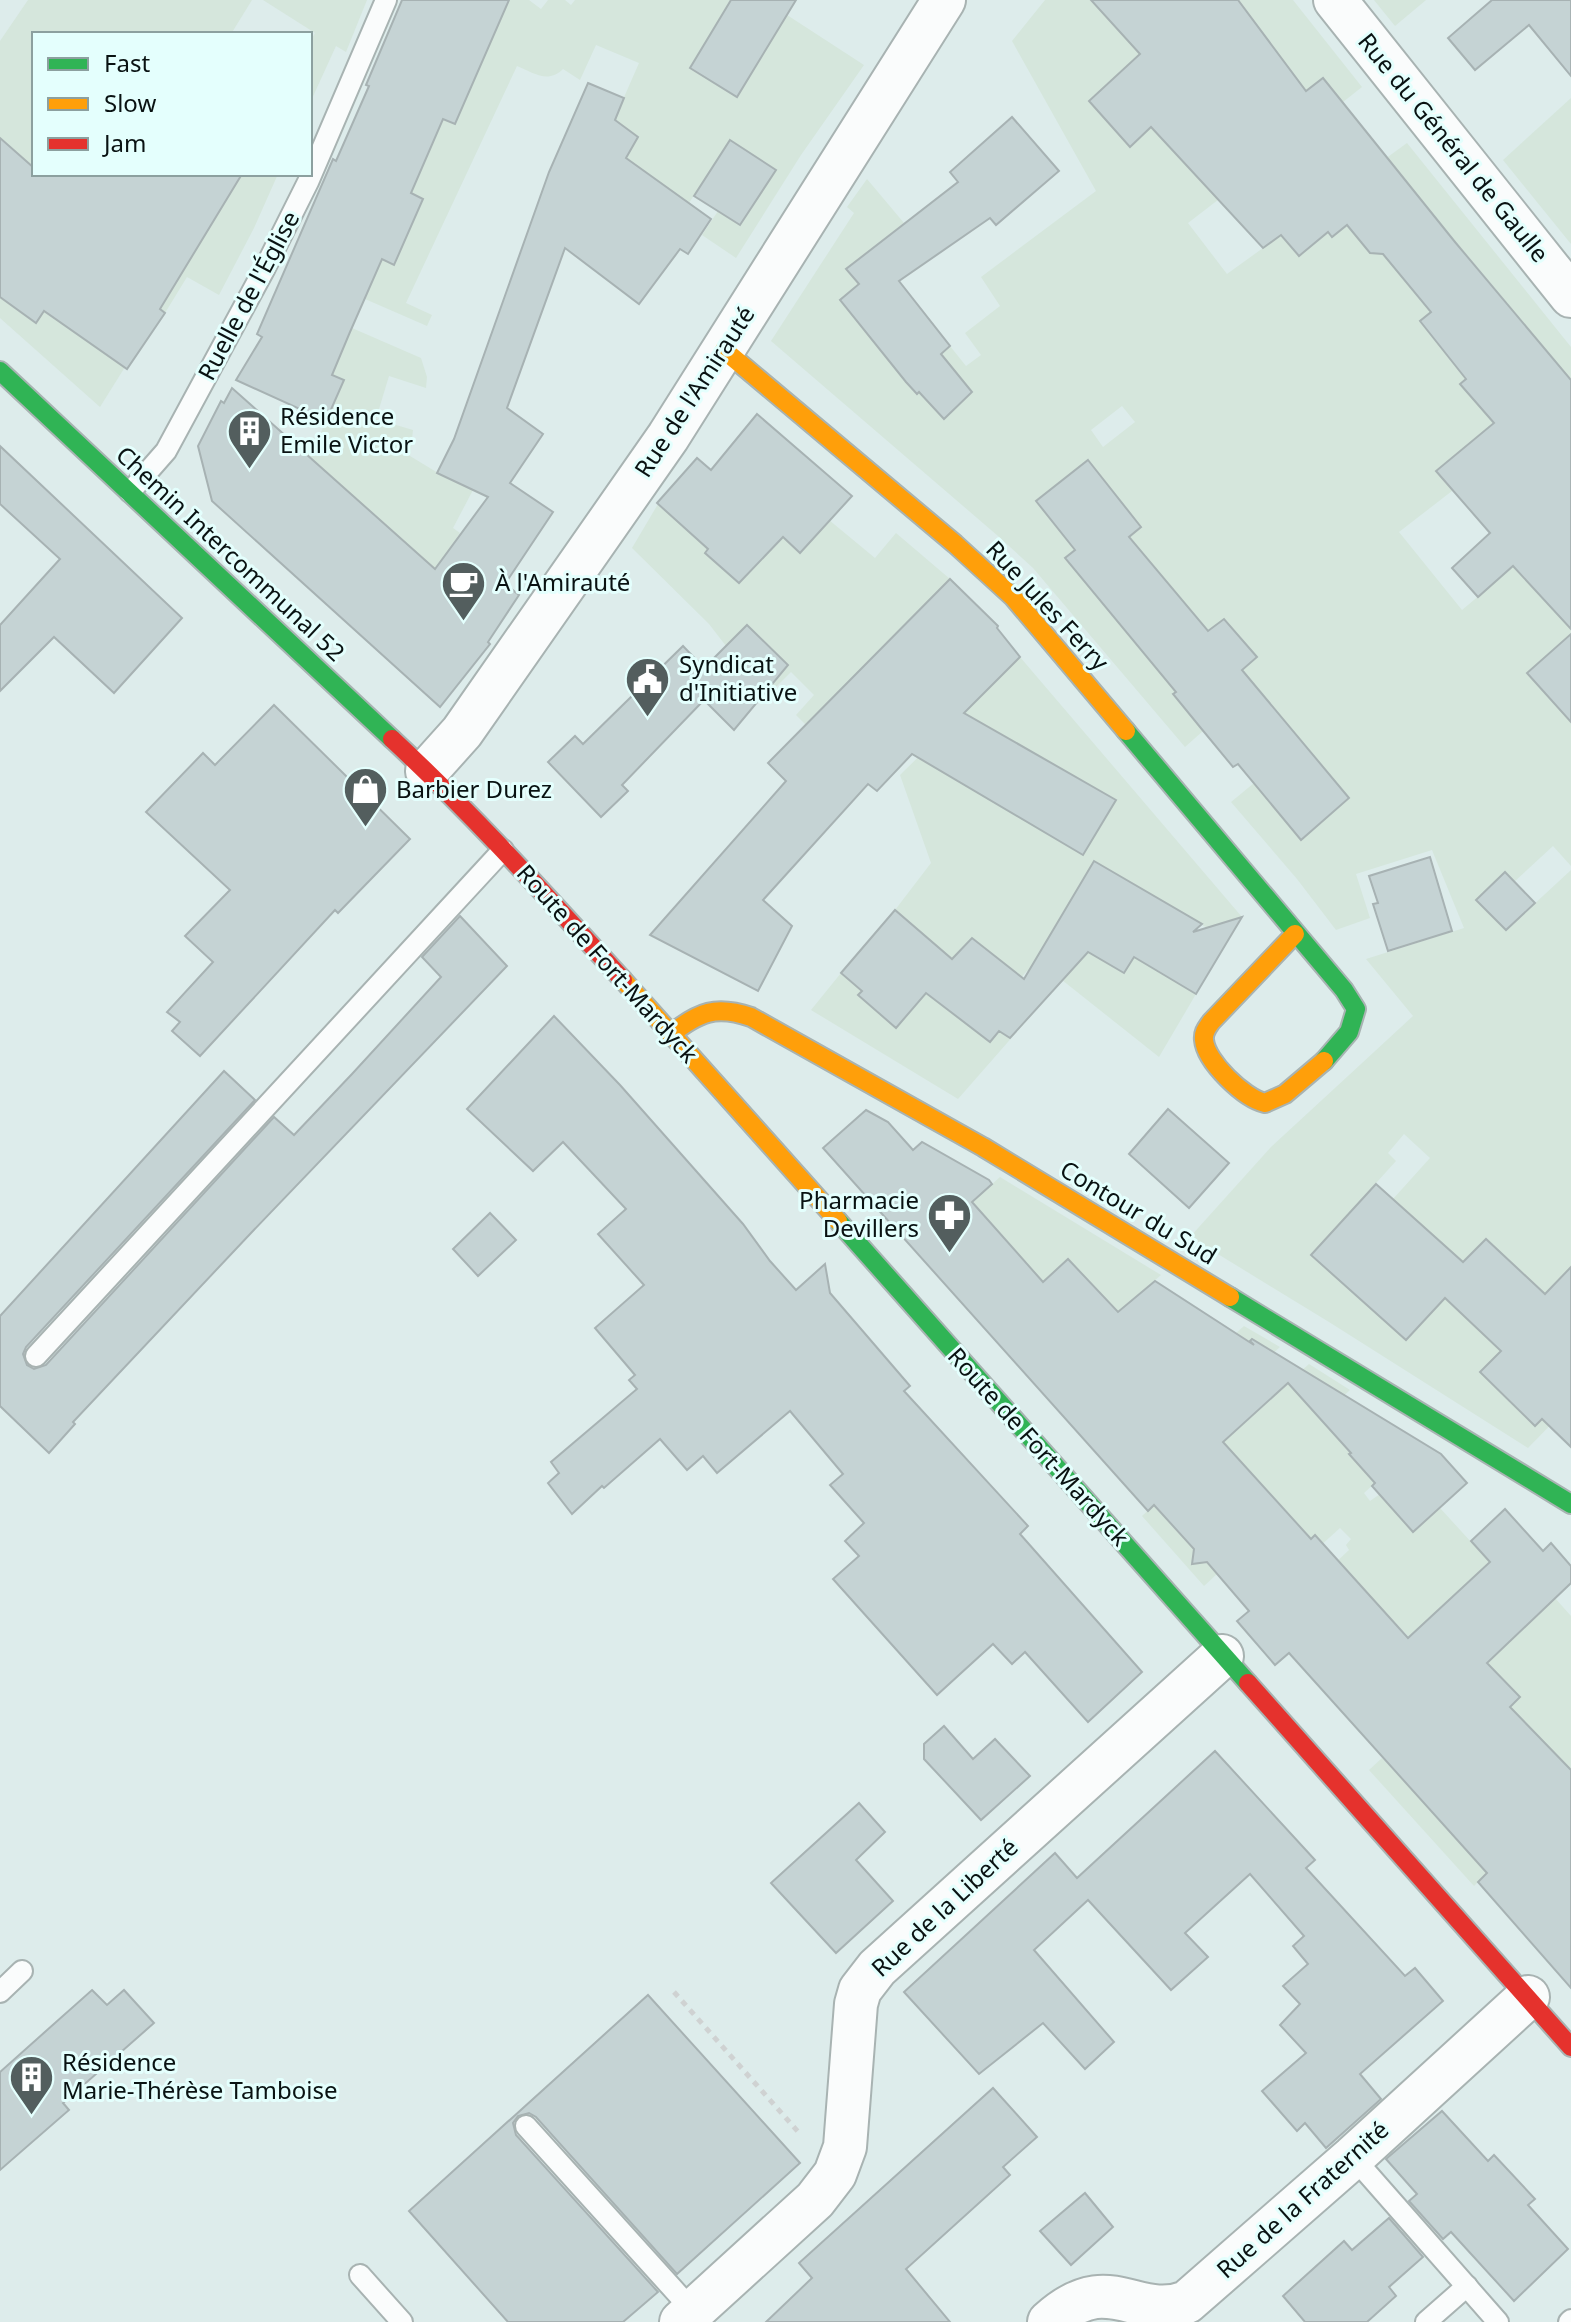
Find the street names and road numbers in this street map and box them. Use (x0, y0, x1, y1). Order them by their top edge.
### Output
street label: Rue du Général de Gaulle (1351, 25, 1557, 269)
street label: Ruelle de l'Église (189, 205, 306, 386)
street label: Rue de l'Amirauté (626, 299, 761, 483)
street label: Chemin Intercommunal 52 (109, 438, 353, 668)
street label: Rue Jules Ferry (979, 533, 1117, 678)
street label: Route de Fort-Mardyck (510, 857, 706, 1069)
street label: Contour du Sud (1054, 1152, 1223, 1272)
street label: Route de Fort-Mardyck (941, 1340, 1137, 1552)
street label: Rue de la Liberté (864, 1830, 1024, 1983)
street label: Rue de la Fraternité (1209, 2113, 1395, 2285)

